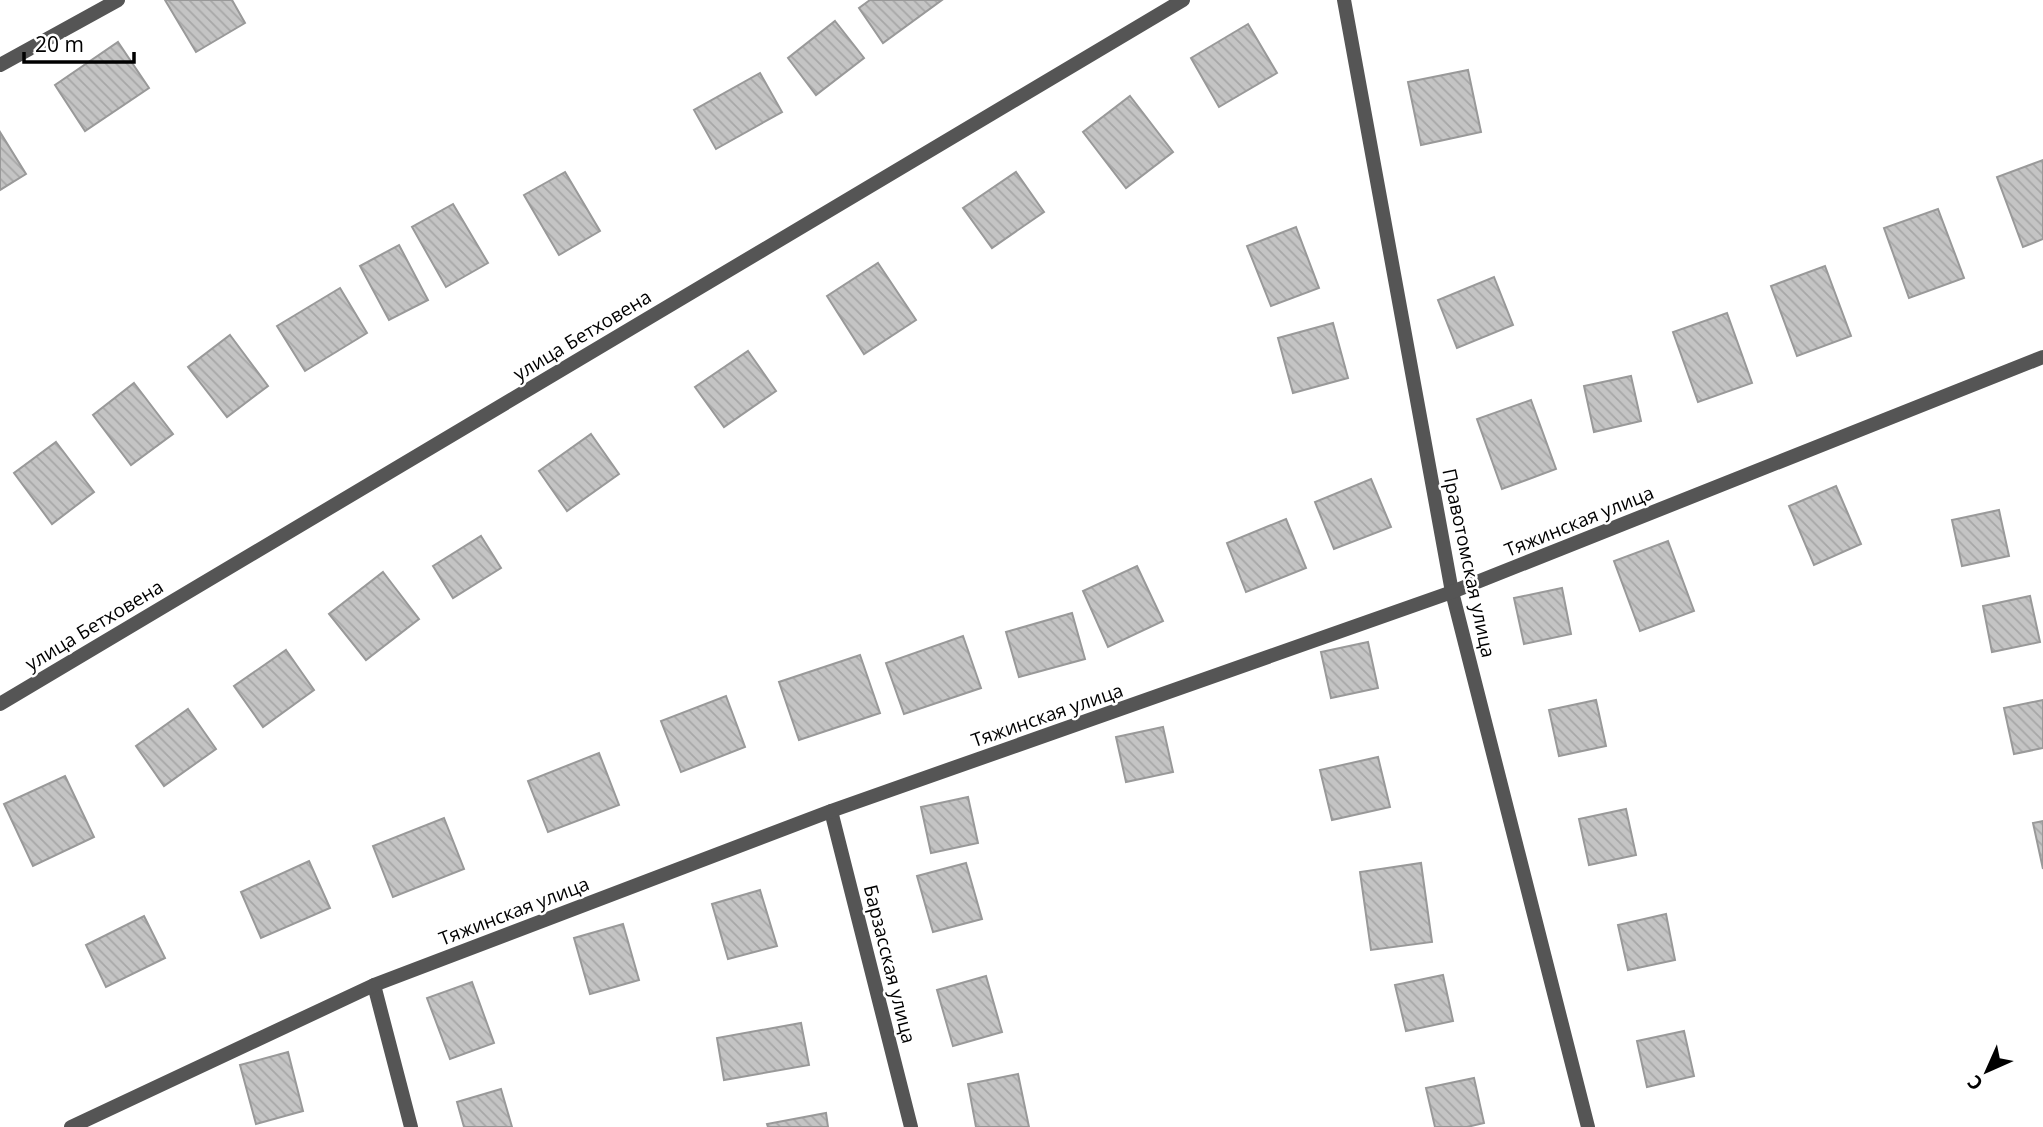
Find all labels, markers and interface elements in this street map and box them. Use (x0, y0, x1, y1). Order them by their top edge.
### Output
scale bar (24, 21, 135, 65)
text: 20 m (35, 30, 84, 58)
street label: улица Бетховена (508, 284, 656, 386)
street label: Правотомская улица (1436, 466, 1502, 660)
street label: Тяжинская улица (1500, 479, 1658, 563)
street label: улица Бетховена (20, 574, 168, 676)
street label: Тяжинская улица (968, 677, 1126, 753)
street label: Тяжинская улица (435, 870, 593, 952)
street label: Барзасская улица (858, 882, 922, 1046)
north arrow (1952, 1036, 2022, 1106)
text: С (1962, 1070, 1988, 1096)

